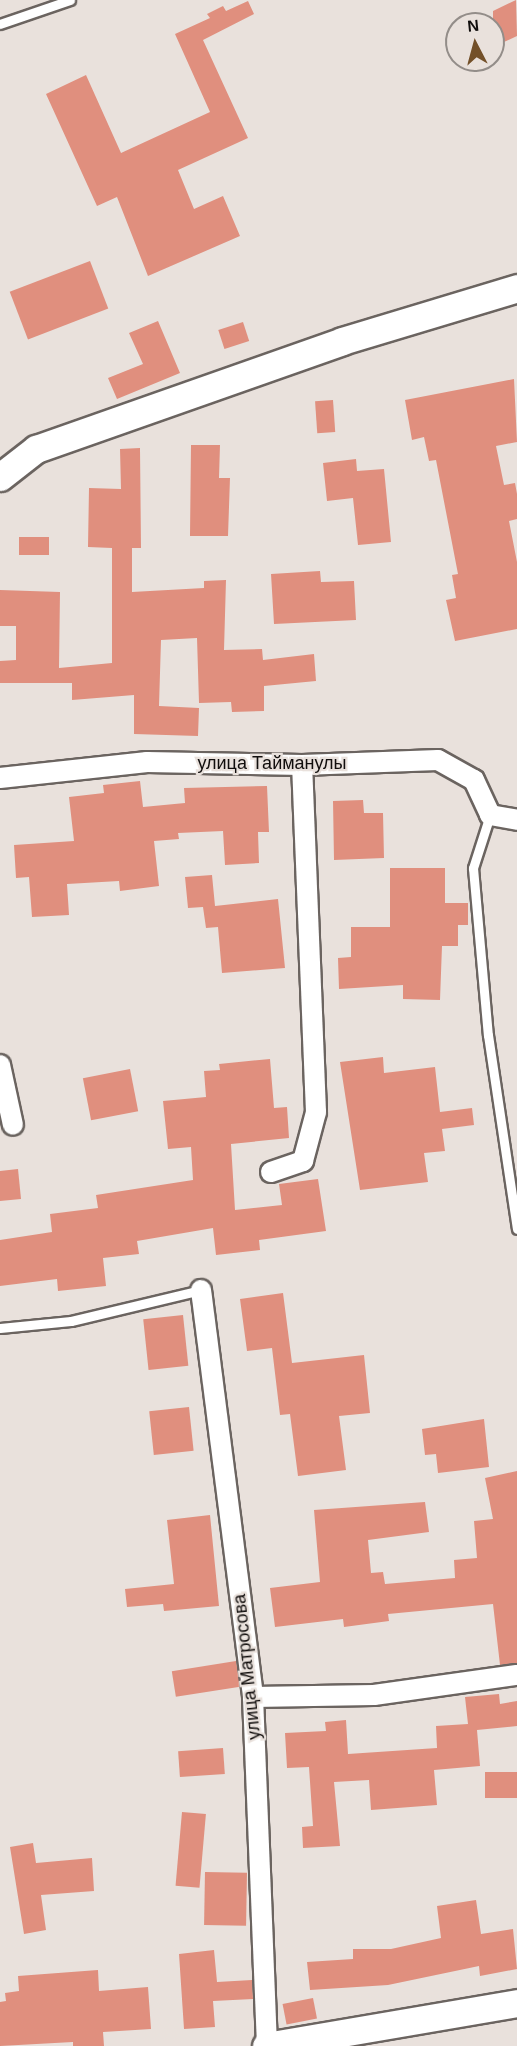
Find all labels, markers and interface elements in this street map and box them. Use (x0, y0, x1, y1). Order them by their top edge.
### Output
north arrow (445, 12, 505, 72)
text: N (467, 17, 480, 35)
street label: улица Тайманулы (197, 752, 347, 774)
street label: улица Матросова (229, 1593, 265, 1741)

